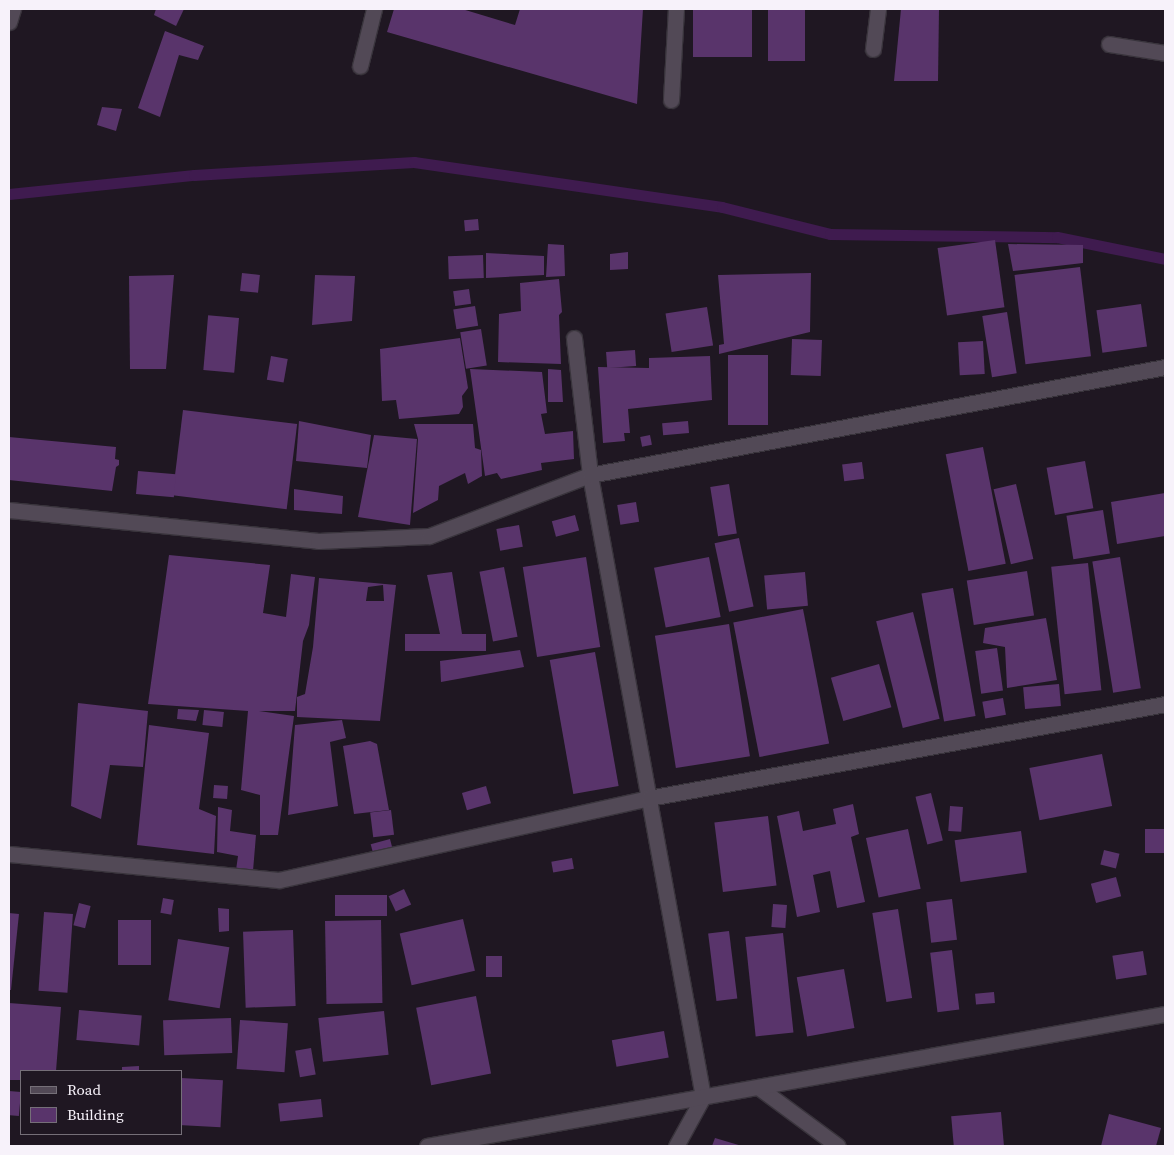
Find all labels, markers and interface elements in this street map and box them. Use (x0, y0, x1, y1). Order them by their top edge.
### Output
legend (20, 1070, 182, 1135)
text: Road (67, 1079, 101, 1100)
text: Building (67, 1104, 124, 1125)

